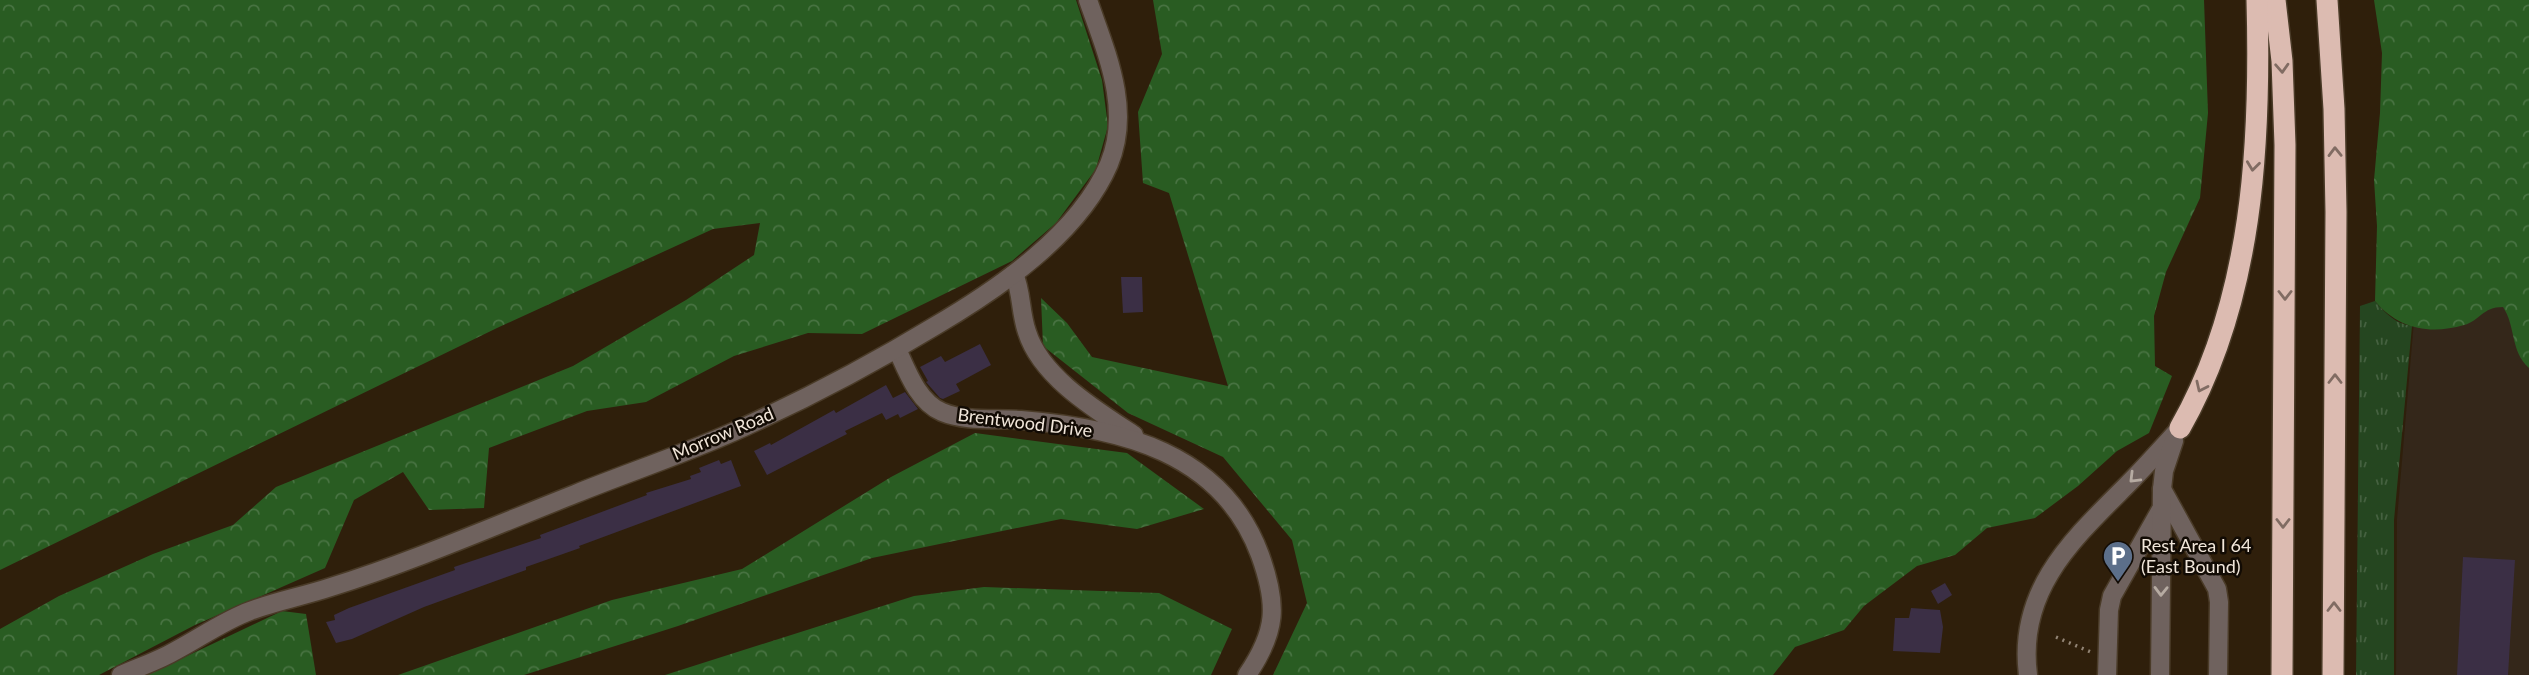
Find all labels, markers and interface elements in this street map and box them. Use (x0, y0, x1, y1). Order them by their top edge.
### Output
one-way arrow (2274, 63, 2289, 74)
one-way arrow (2328, 146, 2343, 157)
one-way arrow (2245, 160, 2260, 172)
one-way arrow (2277, 291, 2293, 301)
one-way arrow (2327, 374, 2343, 384)
one-way arrow (2195, 379, 2209, 392)
street label: Morrow Road (669, 402, 776, 464)
street label: Brentwood Drive (957, 403, 1094, 441)
one-way arrow (2129, 470, 2142, 483)
one-way arrow (2275, 518, 2291, 529)
place label: Rest Area I 64 (East Bound) (2141, 534, 2251, 577)
parking icon: Rest Area I 64 (East Bound) (2101, 539, 2135, 583)
one-way arrow (2153, 586, 2168, 597)
one-way arrow (2326, 601, 2342, 612)

